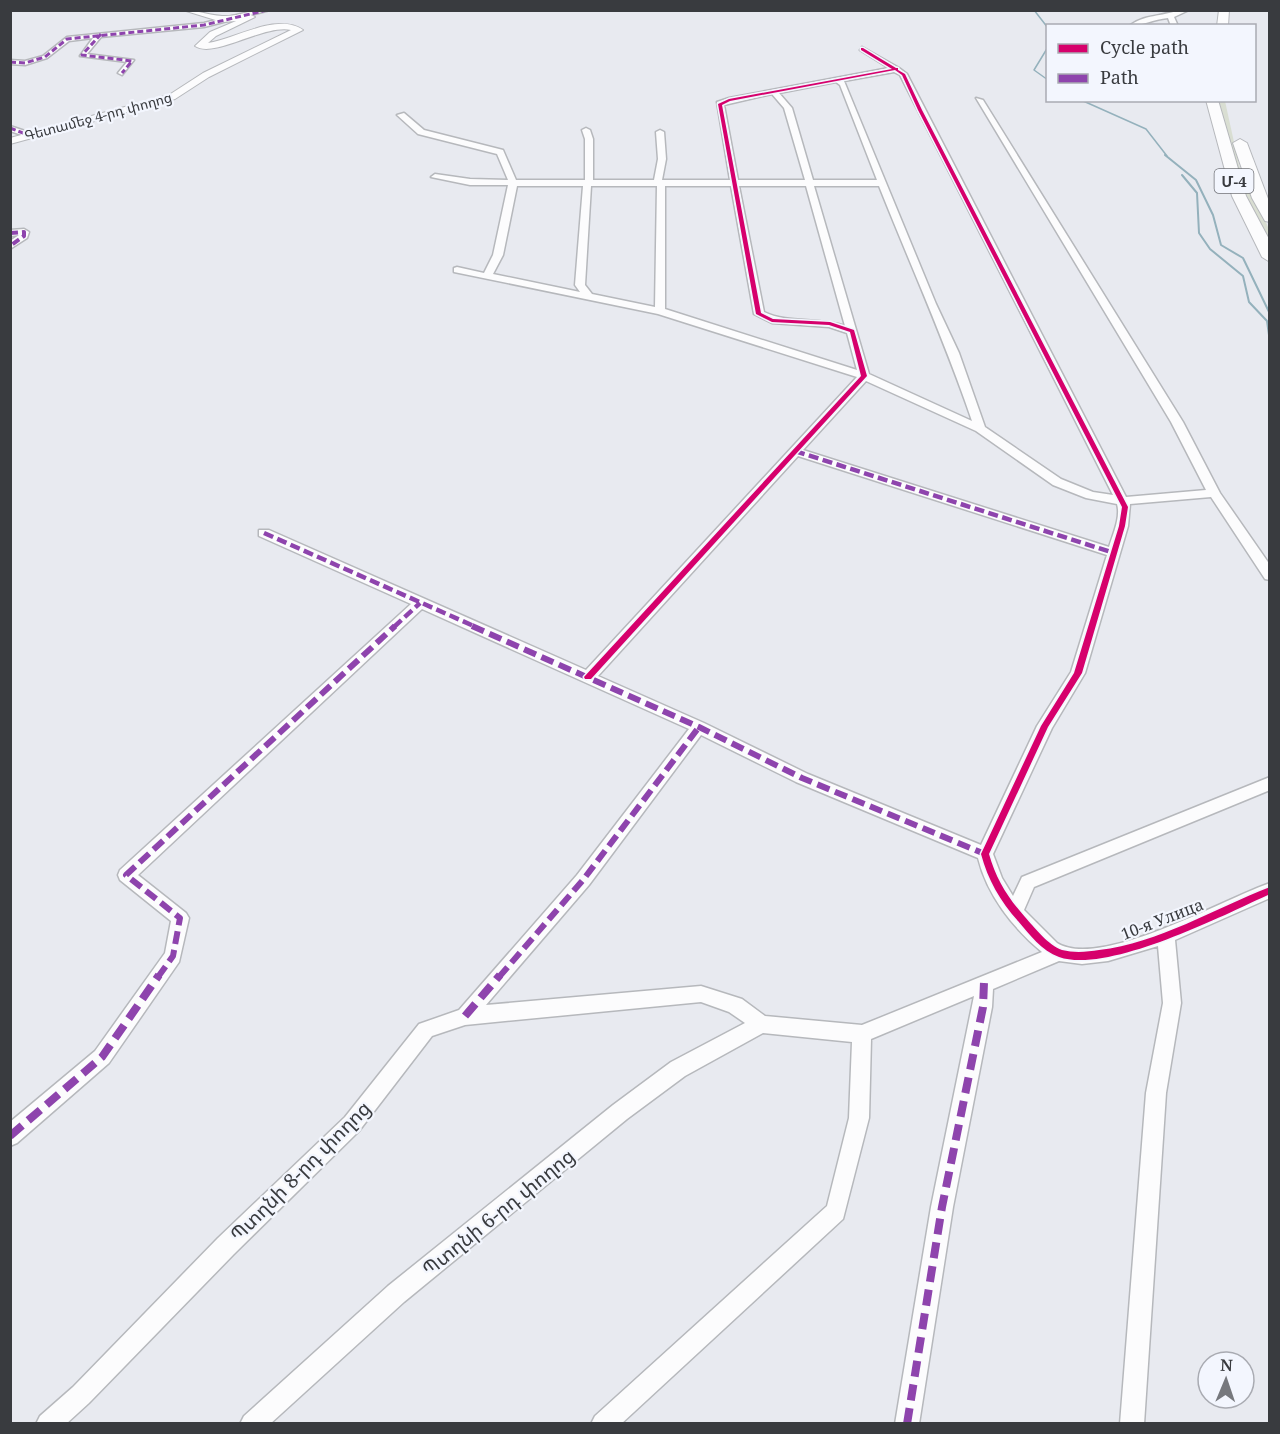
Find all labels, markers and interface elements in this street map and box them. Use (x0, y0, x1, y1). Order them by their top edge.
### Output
legend (1046, 24, 1256, 102)
text: Cycle path (1100, 35, 1189, 59)
text: Path (1100, 65, 1139, 89)
street label: Գետամեջ 4-րդ փողոց (22, 87, 174, 145)
road number: Մ-4 (1214, 169, 1254, 193)
street label: 10-я Улица (1118, 893, 1206, 945)
street label: Պտղնի 8-րդ փողոց (224, 1095, 376, 1247)
street label: Պտղնի 6-րդ փողոց (416, 1142, 580, 1282)
north arrow (1196, 1350, 1256, 1410)
text: N (1220, 1354, 1234, 1376)

